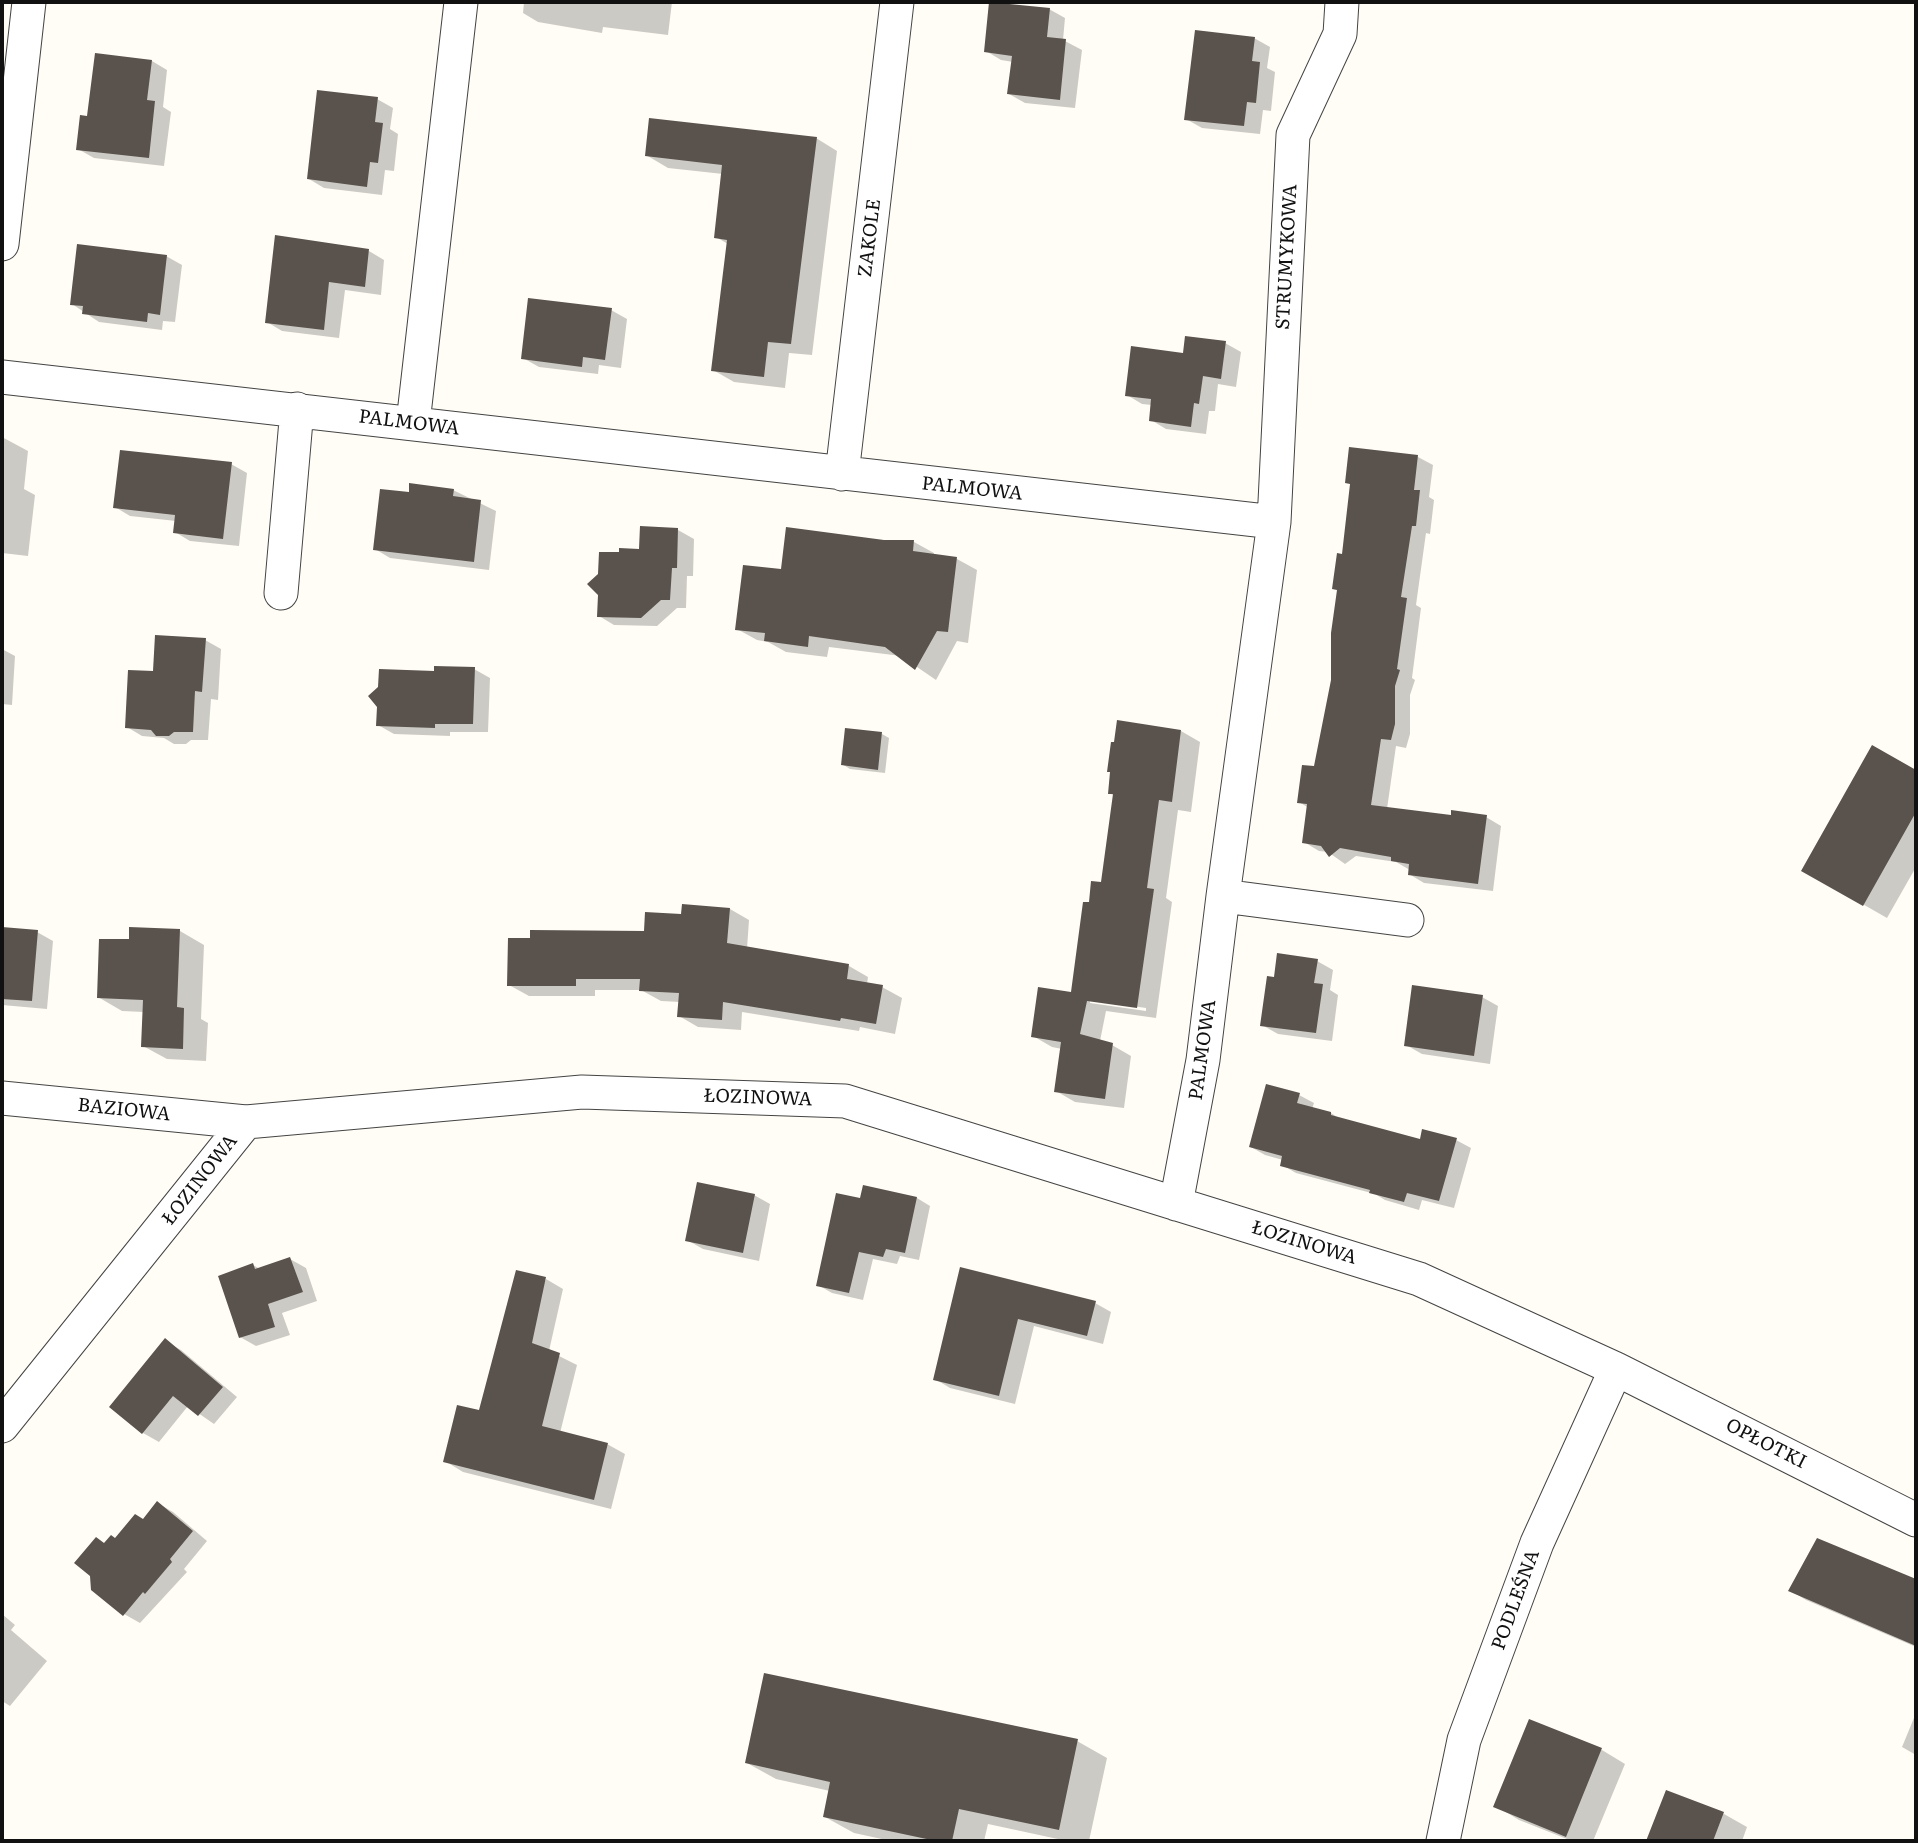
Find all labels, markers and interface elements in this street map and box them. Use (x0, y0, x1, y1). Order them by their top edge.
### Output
street label: STRUMYKOWA (1272, 184, 1302, 330)
street label: ZAKOLE (854, 198, 886, 278)
street label: PALMOWA (357, 406, 461, 440)
street label: PALMOWA (920, 472, 1024, 506)
street label: PALMOWA (1185, 998, 1221, 1102)
street label: ŁOZINOWA (703, 1085, 813, 1111)
street label: BAZIOWA (76, 1094, 172, 1126)
street label: ŁOZINOWA (158, 1130, 242, 1230)
street label: ŁOZINOWA (1249, 1216, 1359, 1270)
street label: OPŁOTKI (1722, 1414, 1810, 1474)
street label: PODLEŚNA (1487, 1547, 1545, 1653)

